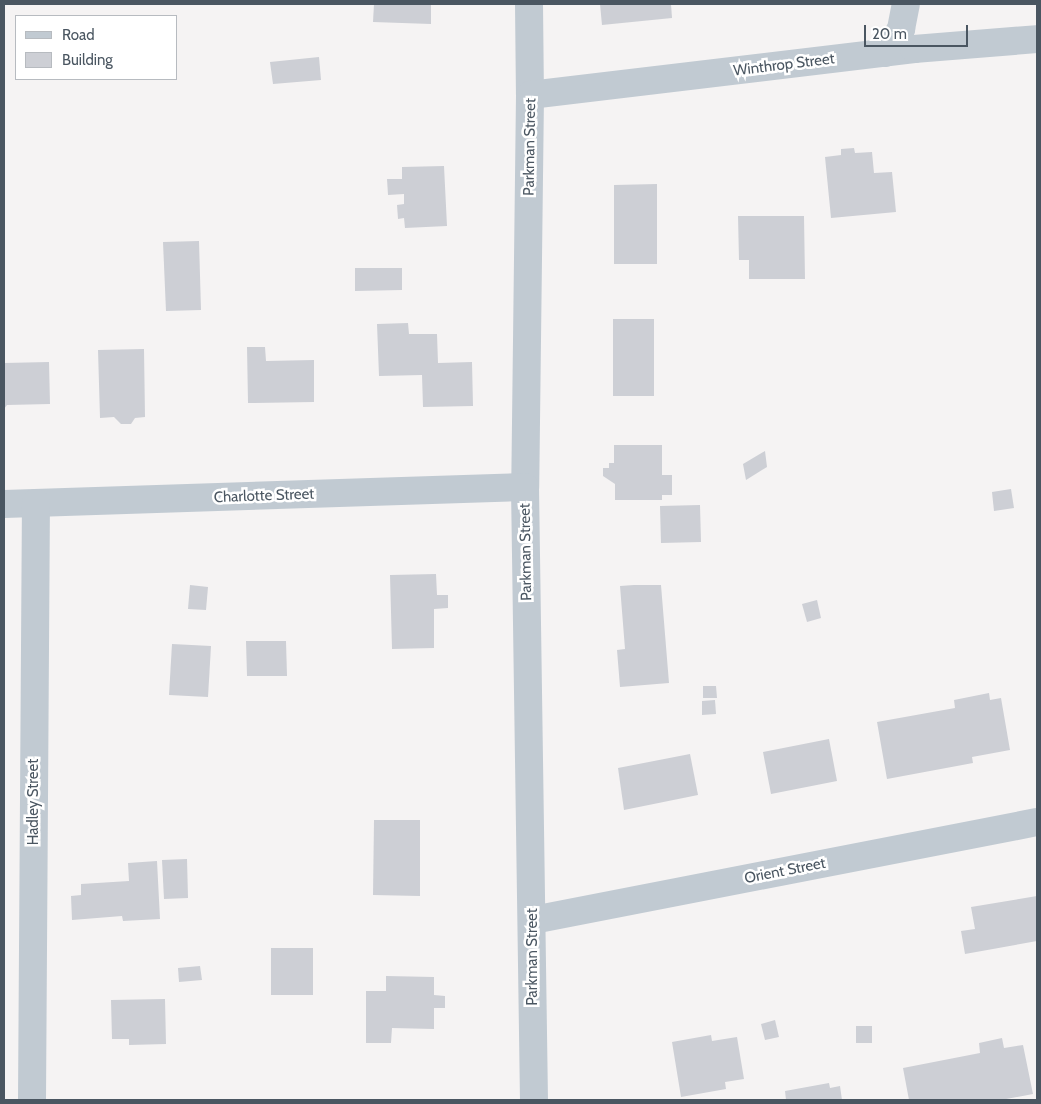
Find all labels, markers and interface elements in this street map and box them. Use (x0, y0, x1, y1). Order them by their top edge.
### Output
legend (15, 15, 178, 80)
scale bar (866, 15, 970, 47)
text: 20 m (872, 25, 907, 43)
text: Road (62, 26, 95, 44)
street label: Winthrop Street (732, 50, 836, 80)
text: Building (62, 51, 113, 69)
street label: Parkman Street (520, 98, 540, 196)
street label: Charlotte Street (213, 485, 315, 507)
street label: Parkman Street (516, 503, 536, 601)
street label: Hadley Street (25, 759, 43, 845)
street label: Orient Street (743, 854, 827, 888)
street label: Parkman Street (524, 908, 542, 1006)

